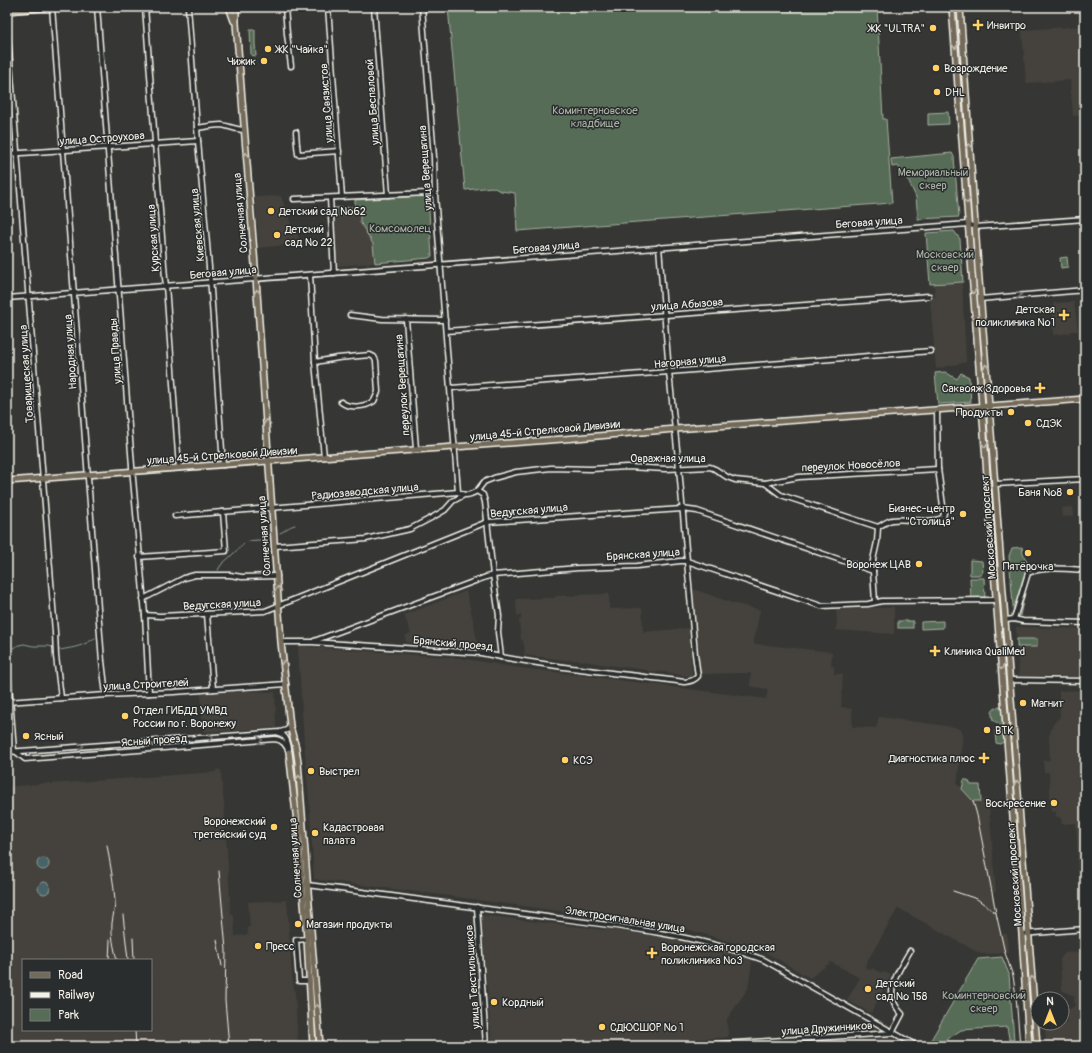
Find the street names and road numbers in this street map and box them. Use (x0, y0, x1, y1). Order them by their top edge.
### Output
street label: улица Беспаловой (363, 58, 382, 147)
street label: улица Связистов (317, 63, 336, 144)
street label: улица Верещагина (416, 125, 435, 212)
street label: улица Остроухова (58, 129, 145, 148)
street label: Солнечная улица (231, 172, 250, 254)
street label: Киевская улица (188, 188, 207, 262)
street label: Курская улица (145, 204, 162, 272)
street label: Беговая улица (835, 214, 903, 231)
street label: Беговая улица (512, 238, 580, 257)
street label: Беговая улица (189, 263, 257, 282)
street label: улица Абызова (650, 296, 723, 314)
street label: Народная улица (61, 314, 80, 390)
street label: улица Правды (107, 318, 124, 385)
street label: Товарищеская улица (17, 324, 36, 423)
street label: переулок Верещагина (392, 334, 413, 436)
street label: Нагорная улица (653, 352, 727, 371)
street label: улица 45-й Стрелковой Дивизии (468, 417, 621, 444)
street label: улица 45-й Стрелковой Дивизии (145, 444, 298, 467)
street label: Овражная улица (630, 452, 706, 465)
street label: переулок Новосёлов (801, 456, 901, 475)
street label: Московский проспект (978, 474, 999, 580)
street label: Радиозаводская улица (311, 480, 419, 503)
street label: Солнечная улица (255, 495, 274, 577)
street label: Ведугская улица (490, 501, 568, 520)
street label: Брянская улица (606, 545, 680, 564)
street label: Ведугская улица (183, 596, 261, 613)
street label: Брянский проезд (412, 634, 494, 654)
street label: улица Строителей (102, 676, 189, 693)
street label: Ясный проезд (121, 732, 188, 749)
street label: Солнечная улица (286, 817, 305, 899)
street label: Московский проспект (1004, 821, 1025, 927)
street label: Электросигнальная улица (564, 904, 686, 935)
street label: улица Текстильщиков (462, 924, 483, 1030)
street label: улица Дружинников (780, 1019, 873, 1038)

